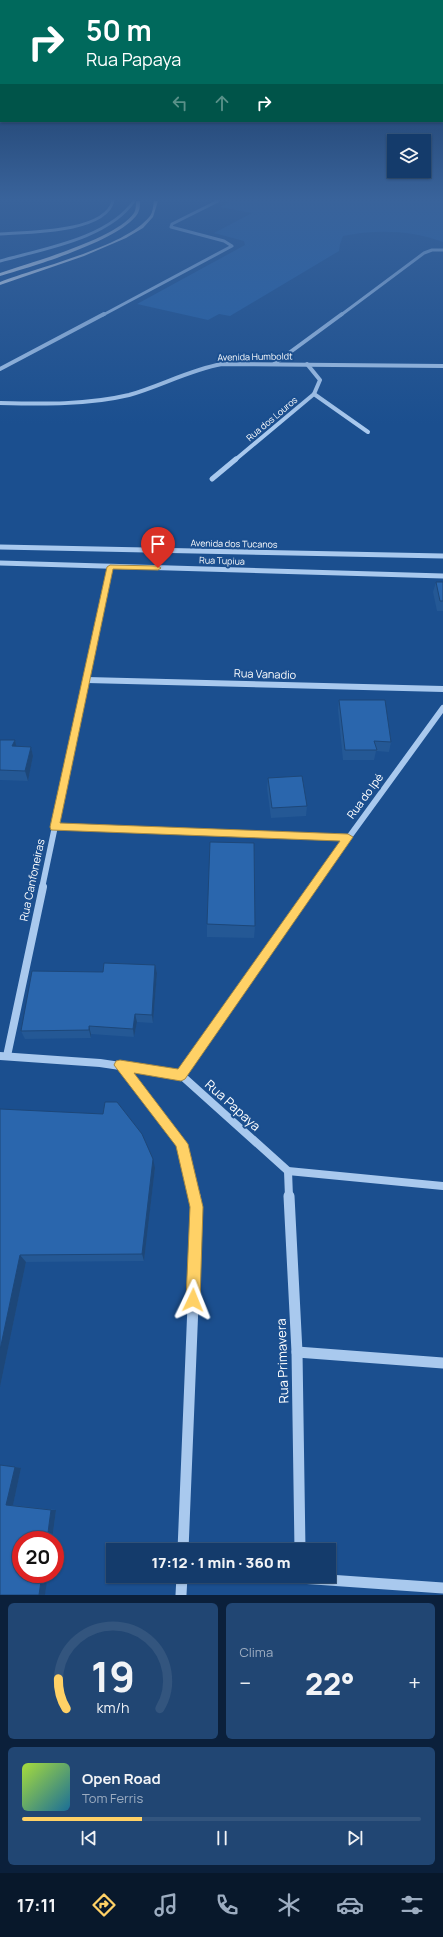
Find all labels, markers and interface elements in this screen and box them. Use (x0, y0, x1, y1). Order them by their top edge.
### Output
text: 50 m (86, 11, 152, 49)
icon: right (20, 16, 72, 68)
text: Rua Papaya (86, 47, 181, 71)
icon: left (169, 92, 191, 114)
icon: ahead (211, 92, 233, 114)
icon: right (253, 92, 275, 114)
map controls (387, 134, 431, 178)
button: layers (387, 134, 431, 178)
street label: Avenida Humboldt (217, 349, 293, 364)
street label: Rua dos Louros (243, 393, 300, 444)
pin (141, 527, 175, 568)
icon: arrive (147, 533, 169, 555)
street label: Avenida dos Tucanos (190, 536, 278, 551)
street label: Rua Tupiua (199, 553, 245, 568)
street label: Rua Vanadio (234, 665, 297, 682)
street label: Rua do Ipé (343, 770, 386, 821)
street label: Rua Canfoneiras (15, 837, 48, 922)
street label: Rua Papaya (201, 1075, 265, 1135)
position arrow (172, 1279, 214, 1321)
street label: Rua Primavera (272, 1318, 292, 1404)
speed limit sign: 20 (12, 1531, 64, 1583)
text: 17:12 · 1 min · 360 m (151, 1552, 291, 1573)
text: Clima (240, 1643, 273, 1661)
text: 19 (91, 1648, 135, 1704)
text: 22° (305, 1663, 355, 1704)
text: − (240, 1668, 251, 1698)
text: + (408, 1668, 421, 1698)
text: km/h (96, 1698, 129, 1717)
text: Open Road (82, 1768, 161, 1789)
text: Tom Ferris (82, 1789, 143, 1807)
icon: previous (78, 1827, 100, 1849)
icon: pause (211, 1827, 233, 1849)
icon: next (344, 1827, 366, 1849)
icon: directions (90, 1891, 118, 1919)
icon: music (152, 1891, 180, 1919)
icon: phone (213, 1891, 241, 1919)
icon: climate (275, 1891, 303, 1919)
icon: car (336, 1891, 364, 1919)
icon: filters (398, 1891, 426, 1919)
text: 17:11 (17, 1893, 56, 1917)

